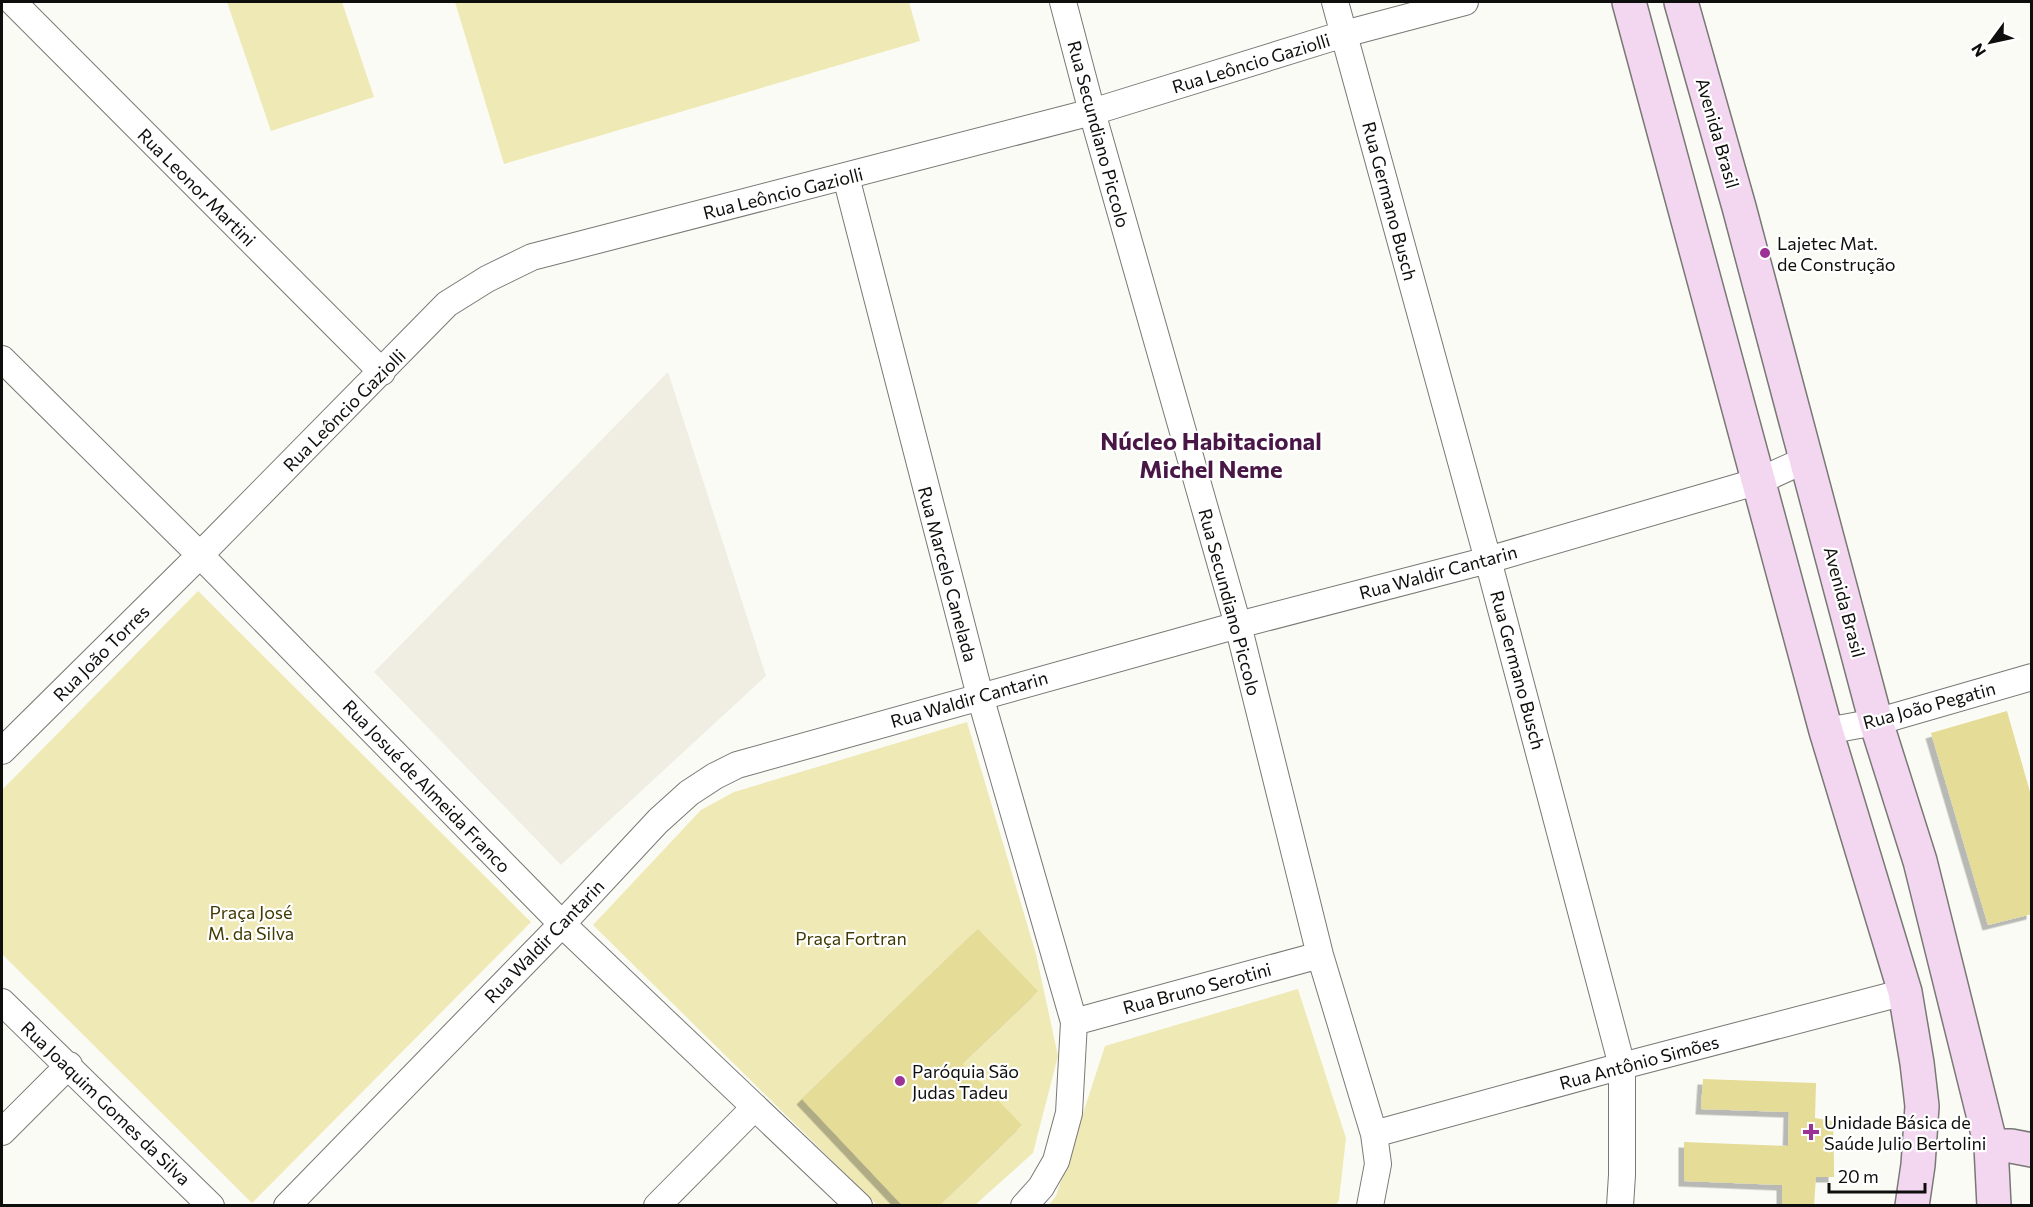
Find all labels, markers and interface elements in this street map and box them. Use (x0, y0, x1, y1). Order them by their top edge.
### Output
north arrow (1961, 12, 2021, 72)
street label: Rua Leôncio Gaziolli (1169, 28, 1333, 98)
street label: Rua Secundiano Piccolo (1063, 38, 1135, 230)
text: N (1967, 40, 1989, 61)
street label: Avenida Brasil (1692, 75, 1744, 191)
street label: Rua Germano Busch (1358, 119, 1422, 283)
street label: Rua Leonor Martini (133, 123, 261, 251)
street label: Rua Leôncio Gaziolli (701, 162, 865, 224)
place label: Lajetec Mat. de Construção (1777, 232, 1896, 275)
marker: Lajetec Mat. de Construção (1758, 246, 1772, 260)
street label: Rua Leôncio Gaziolli (278, 344, 410, 476)
district label: Núcleo Habitacional Michel Neme (1100, 426, 1322, 483)
street label: Rua Marcelo Canelada (914, 484, 982, 664)
street label: Rua Secundiano Piccolo (1194, 506, 1266, 698)
street label: Rua Waldir Cantarin (1356, 540, 1520, 604)
street label: Avenida Brasil (1820, 544, 1870, 660)
street label: Rua Germano Busch (1486, 588, 1550, 752)
street label: Rua João Torres (48, 600, 154, 706)
street label: Rua Waldir Cantarin (888, 666, 1050, 732)
street label: Rua João Pegatin (1860, 677, 1998, 733)
street label: Rua Josué de Almeida Franco (339, 695, 515, 877)
street label: Rua Waldir Cantarin (479, 875, 609, 1007)
park label: Praça José M. da Silva (208, 901, 294, 944)
park label: Praça Fortran (795, 927, 907, 949)
street label: Rua Bruno Serotini (1120, 958, 1274, 1018)
street label: Rua Joaquim Gomes da Silva (17, 1016, 195, 1190)
street label: Rua Antônio Simões (1557, 1030, 1721, 1094)
place label: Paróquia São Judas Tadeu (912, 1060, 1019, 1103)
marker: Paróquia São Judas Tadeu (893, 1074, 907, 1088)
place label: Unidade Básica de Saúde Julio Bertolini (1824, 1111, 1987, 1154)
marker: Unidade Básica de Saúde Julio Bertolini (1802, 1123, 1820, 1141)
scale bar (1829, 1156, 1925, 1194)
text: 20 m (1838, 1165, 1879, 1187)

